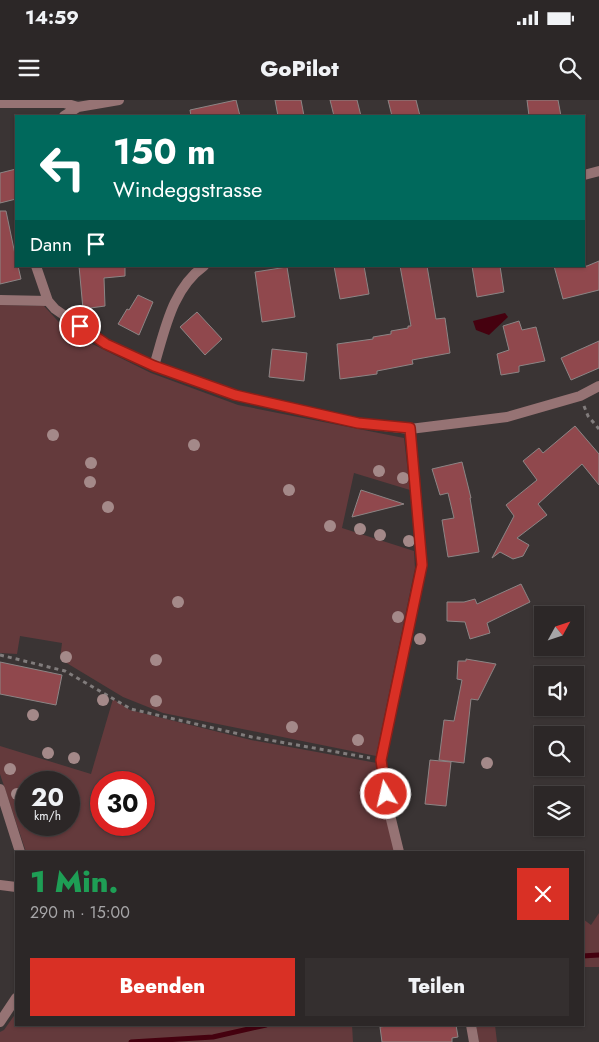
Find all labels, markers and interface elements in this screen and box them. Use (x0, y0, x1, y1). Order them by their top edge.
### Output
text: 14:59 (25, 4, 79, 31)
text: GoPilot (260, 52, 339, 84)
icon: menu (15, 54, 43, 82)
icon: search (556, 54, 584, 82)
text: 150 m (113, 127, 216, 177)
icon: left (30, 135, 95, 200)
text: Windeggstrasse (113, 173, 262, 205)
icon: arrive (82, 230, 110, 258)
text: Dann (30, 231, 72, 258)
pin (59, 305, 101, 347)
icon: arrive (66, 312, 94, 340)
north arrow (534, 606, 584, 656)
map controls (534, 606, 584, 836)
button: sound (534, 666, 584, 716)
button: search (534, 726, 584, 776)
position arrow (359, 767, 411, 819)
speed limit sign: 30 (90, 771, 155, 836)
text: 20 (31, 779, 64, 815)
button: layers (534, 786, 584, 836)
text: km/h (34, 807, 61, 825)
text: 1 Min. (30, 860, 118, 903)
button: close (517, 868, 569, 920)
text: 290 m · 15:00 (30, 901, 130, 924)
button: Beenden (30, 958, 295, 1016)
button: Teilen (305, 958, 569, 1016)

